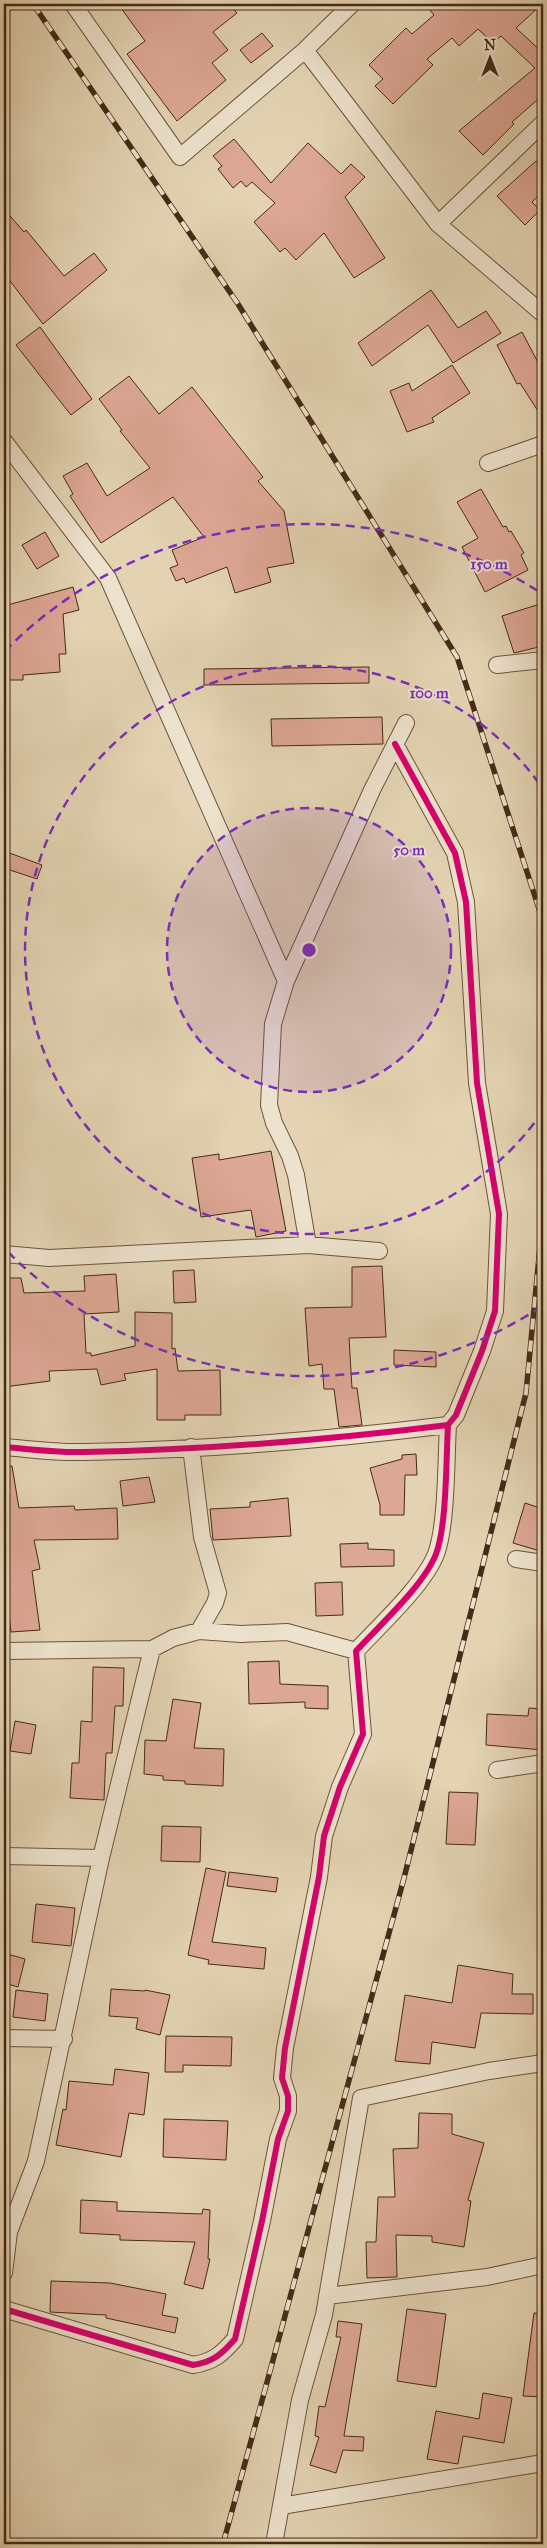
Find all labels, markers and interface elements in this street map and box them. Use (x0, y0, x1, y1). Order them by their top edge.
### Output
north arrow (464, 32, 514, 82)
text: N (484, 37, 496, 54)
text: 150 m (470, 555, 508, 573)
text: 100 m (409, 684, 449, 702)
text: 50 m (393, 841, 425, 859)
centre of rings (300, 941, 318, 959)

